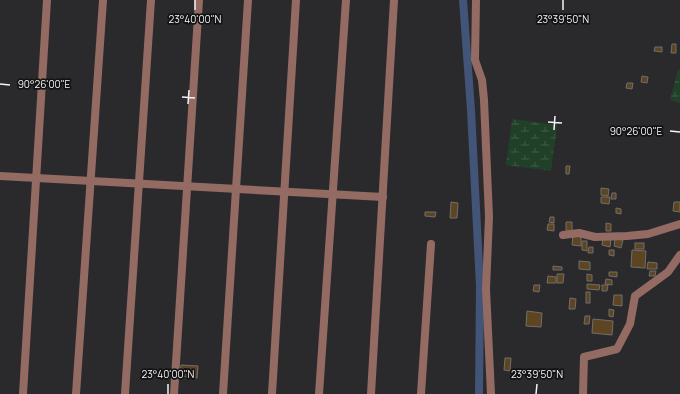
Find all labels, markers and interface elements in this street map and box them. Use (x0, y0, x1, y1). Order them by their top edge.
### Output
text: 23°40'00"N (169, 12, 222, 26)
text: 23°39'50"N (537, 12, 589, 26)
text: 90°26'00"E (18, 77, 71, 91)
text: 90°26'00"E (610, 124, 663, 138)
text: 23°40'00"N (142, 367, 195, 381)
text: 23°39'50"N (511, 367, 563, 381)

